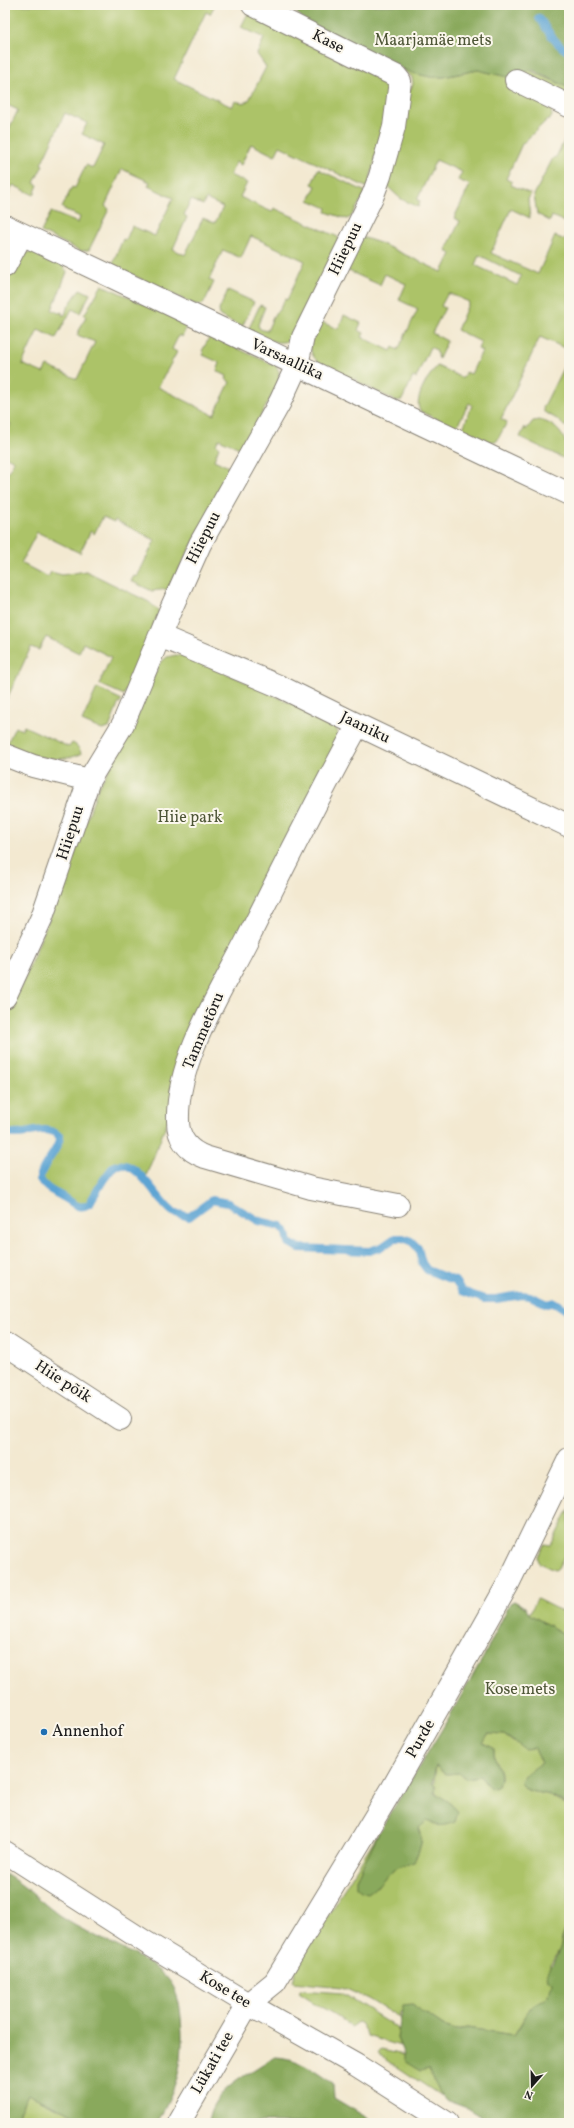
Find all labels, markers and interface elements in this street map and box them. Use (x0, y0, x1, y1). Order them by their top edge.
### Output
street label: Kase (308, 25, 348, 59)
park label: Maarjamäe mets (374, 30, 492, 52)
street label: Hiiepuu (324, 219, 368, 279)
street label: Varsaallika (247, 334, 327, 386)
street label: Hiiepuu (181, 508, 227, 568)
street label: Jaaniku (336, 706, 394, 750)
street label: Hiiepuu (52, 803, 90, 863)
park label: Hiie park (157, 807, 223, 829)
street label: Tammetõru (178, 989, 230, 1073)
street label: Hiie põik (30, 1355, 96, 1409)
park label: Kose mets (485, 1679, 555, 1701)
street label: Purde (401, 1715, 441, 1763)
place label: Annenhof (52, 1721, 125, 1743)
marker: Annenhof (39, 1727, 49, 1737)
street label: Kose tee (195, 1966, 255, 2014)
street label: Lükati tee (186, 2028, 240, 2098)
north arrow (512, 2066, 552, 2106)
text: N (523, 2086, 535, 2102)

